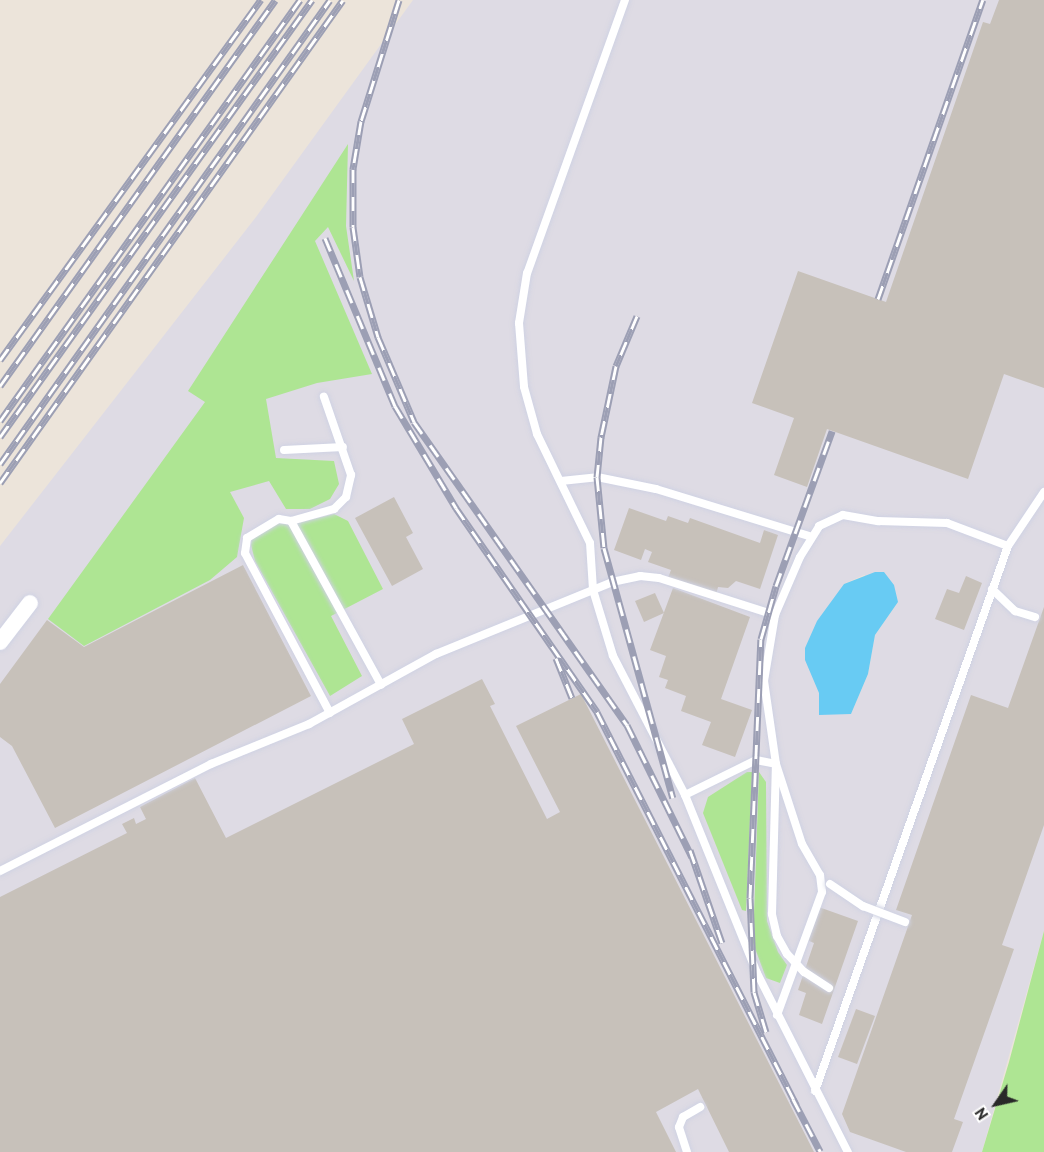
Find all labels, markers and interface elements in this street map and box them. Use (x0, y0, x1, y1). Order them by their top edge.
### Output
north arrow (966, 1074, 1026, 1134)
text: N (970, 1104, 992, 1124)

